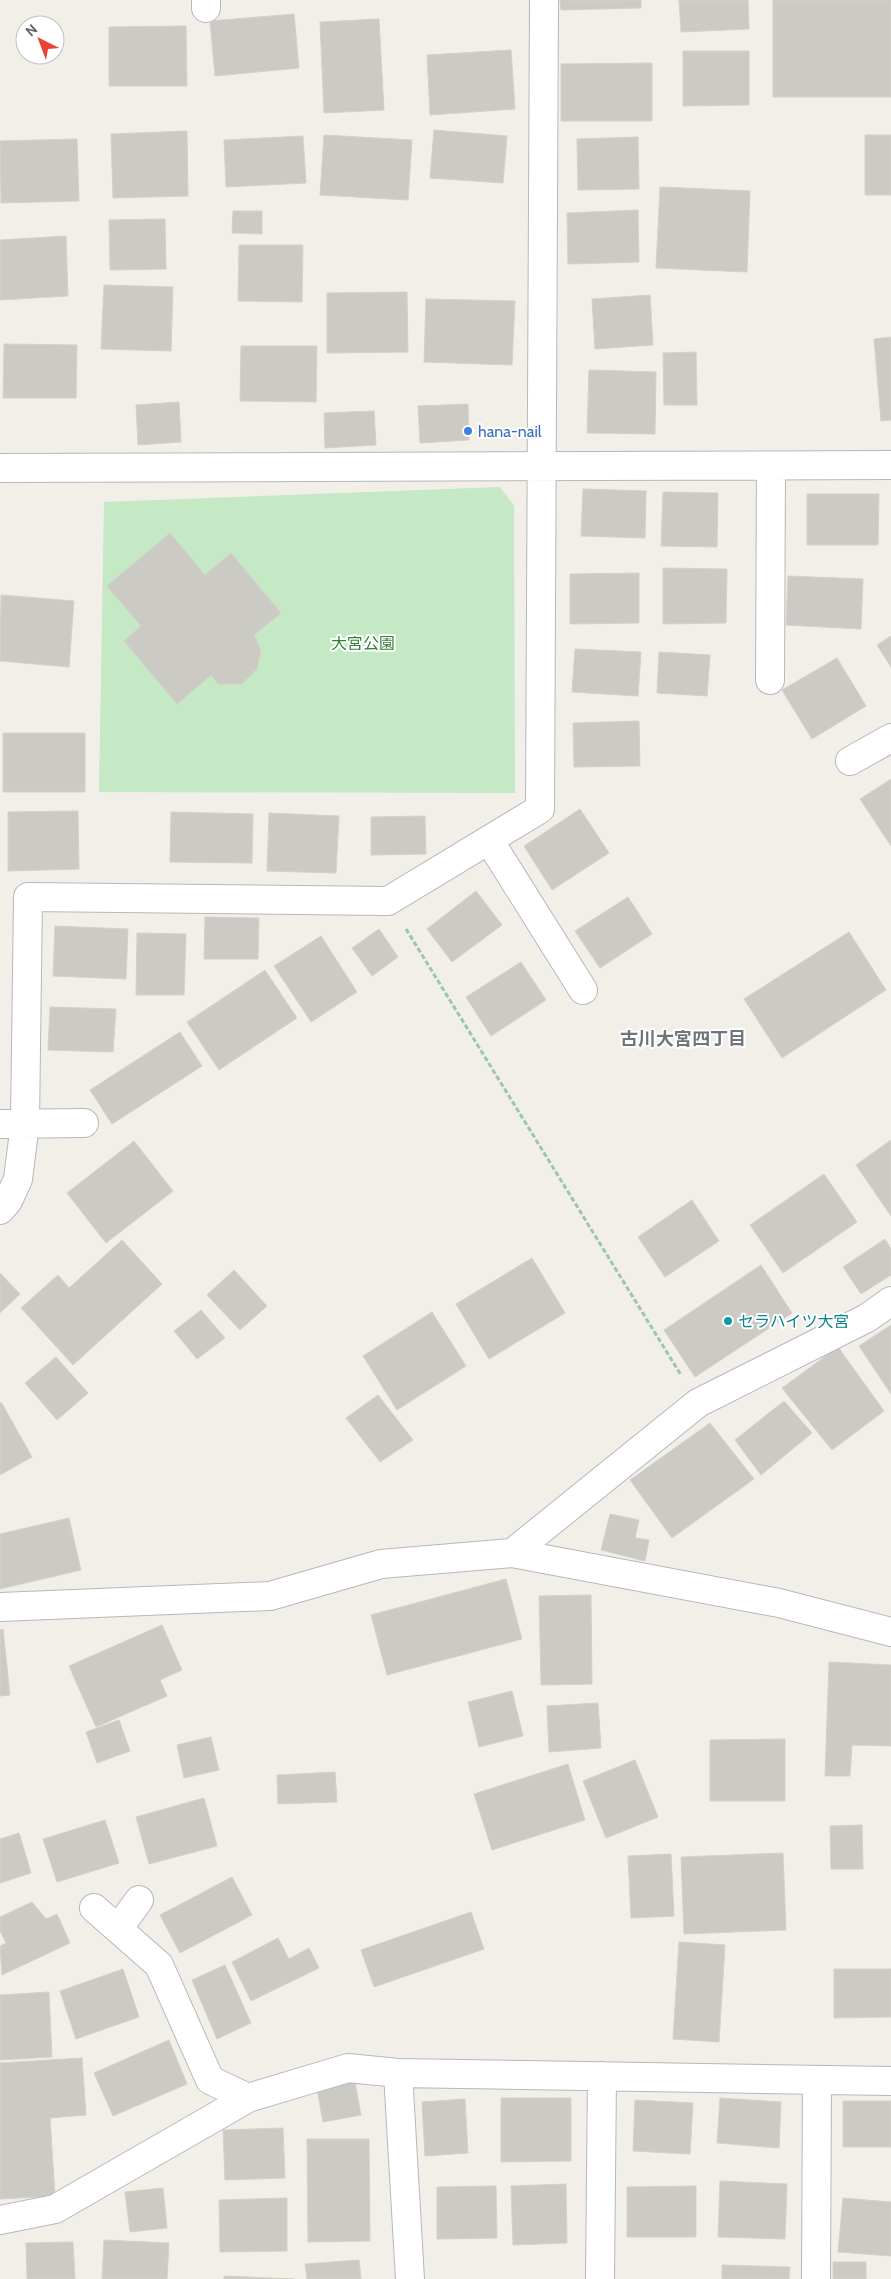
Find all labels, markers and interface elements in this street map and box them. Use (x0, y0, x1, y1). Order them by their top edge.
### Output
north arrow (15, 15, 65, 65)
text: N (22, 20, 41, 40)
place label: hana-nail (478, 422, 542, 441)
marker: hana-nail (462, 425, 474, 437)
park label: 大宮公園 (331, 634, 395, 653)
district label: 古川大宮四丁目 (620, 1028, 746, 1050)
place label: セラハイツ大宮 (738, 1312, 850, 1331)
marker: セラハイツ大宮 (722, 1315, 734, 1327)

